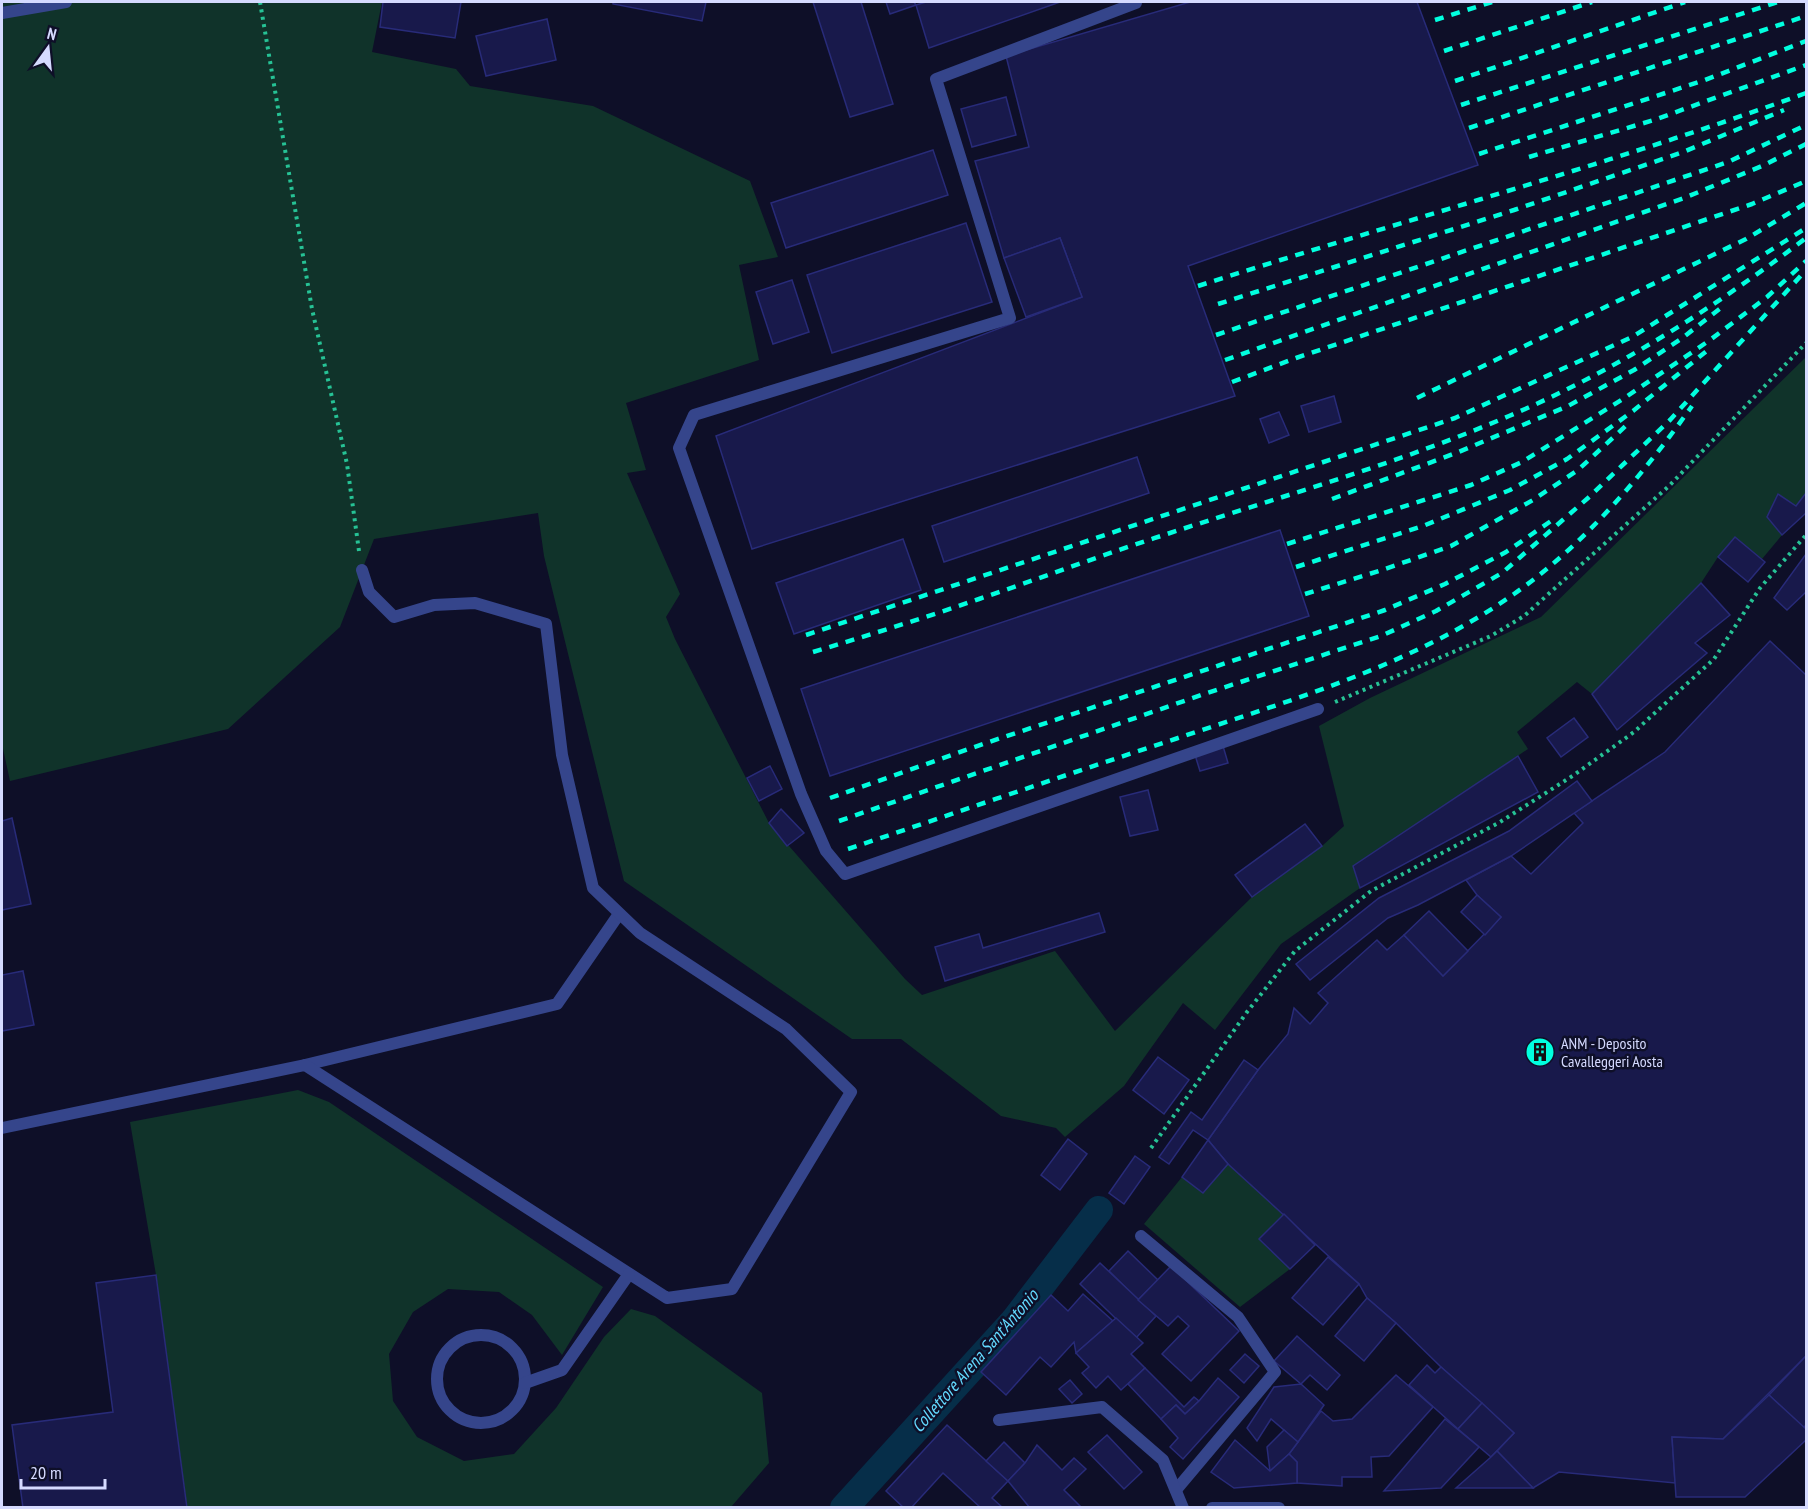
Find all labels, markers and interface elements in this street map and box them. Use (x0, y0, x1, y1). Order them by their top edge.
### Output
north arrow (18, 18, 78, 78)
text: N (45, 23, 59, 44)
place label: ANM - Deposito Cavalleggeri Aosta (1561, 1033, 1663, 1071)
building icon: ANM - Deposito Cavalleggeri Aosta (1524, 1036, 1556, 1068)
water label: Collettore Arena Sant'Antonio (906, 1283, 1044, 1437)
scale bar (21, 1452, 105, 1490)
text: 20 m (30, 1461, 62, 1484)

